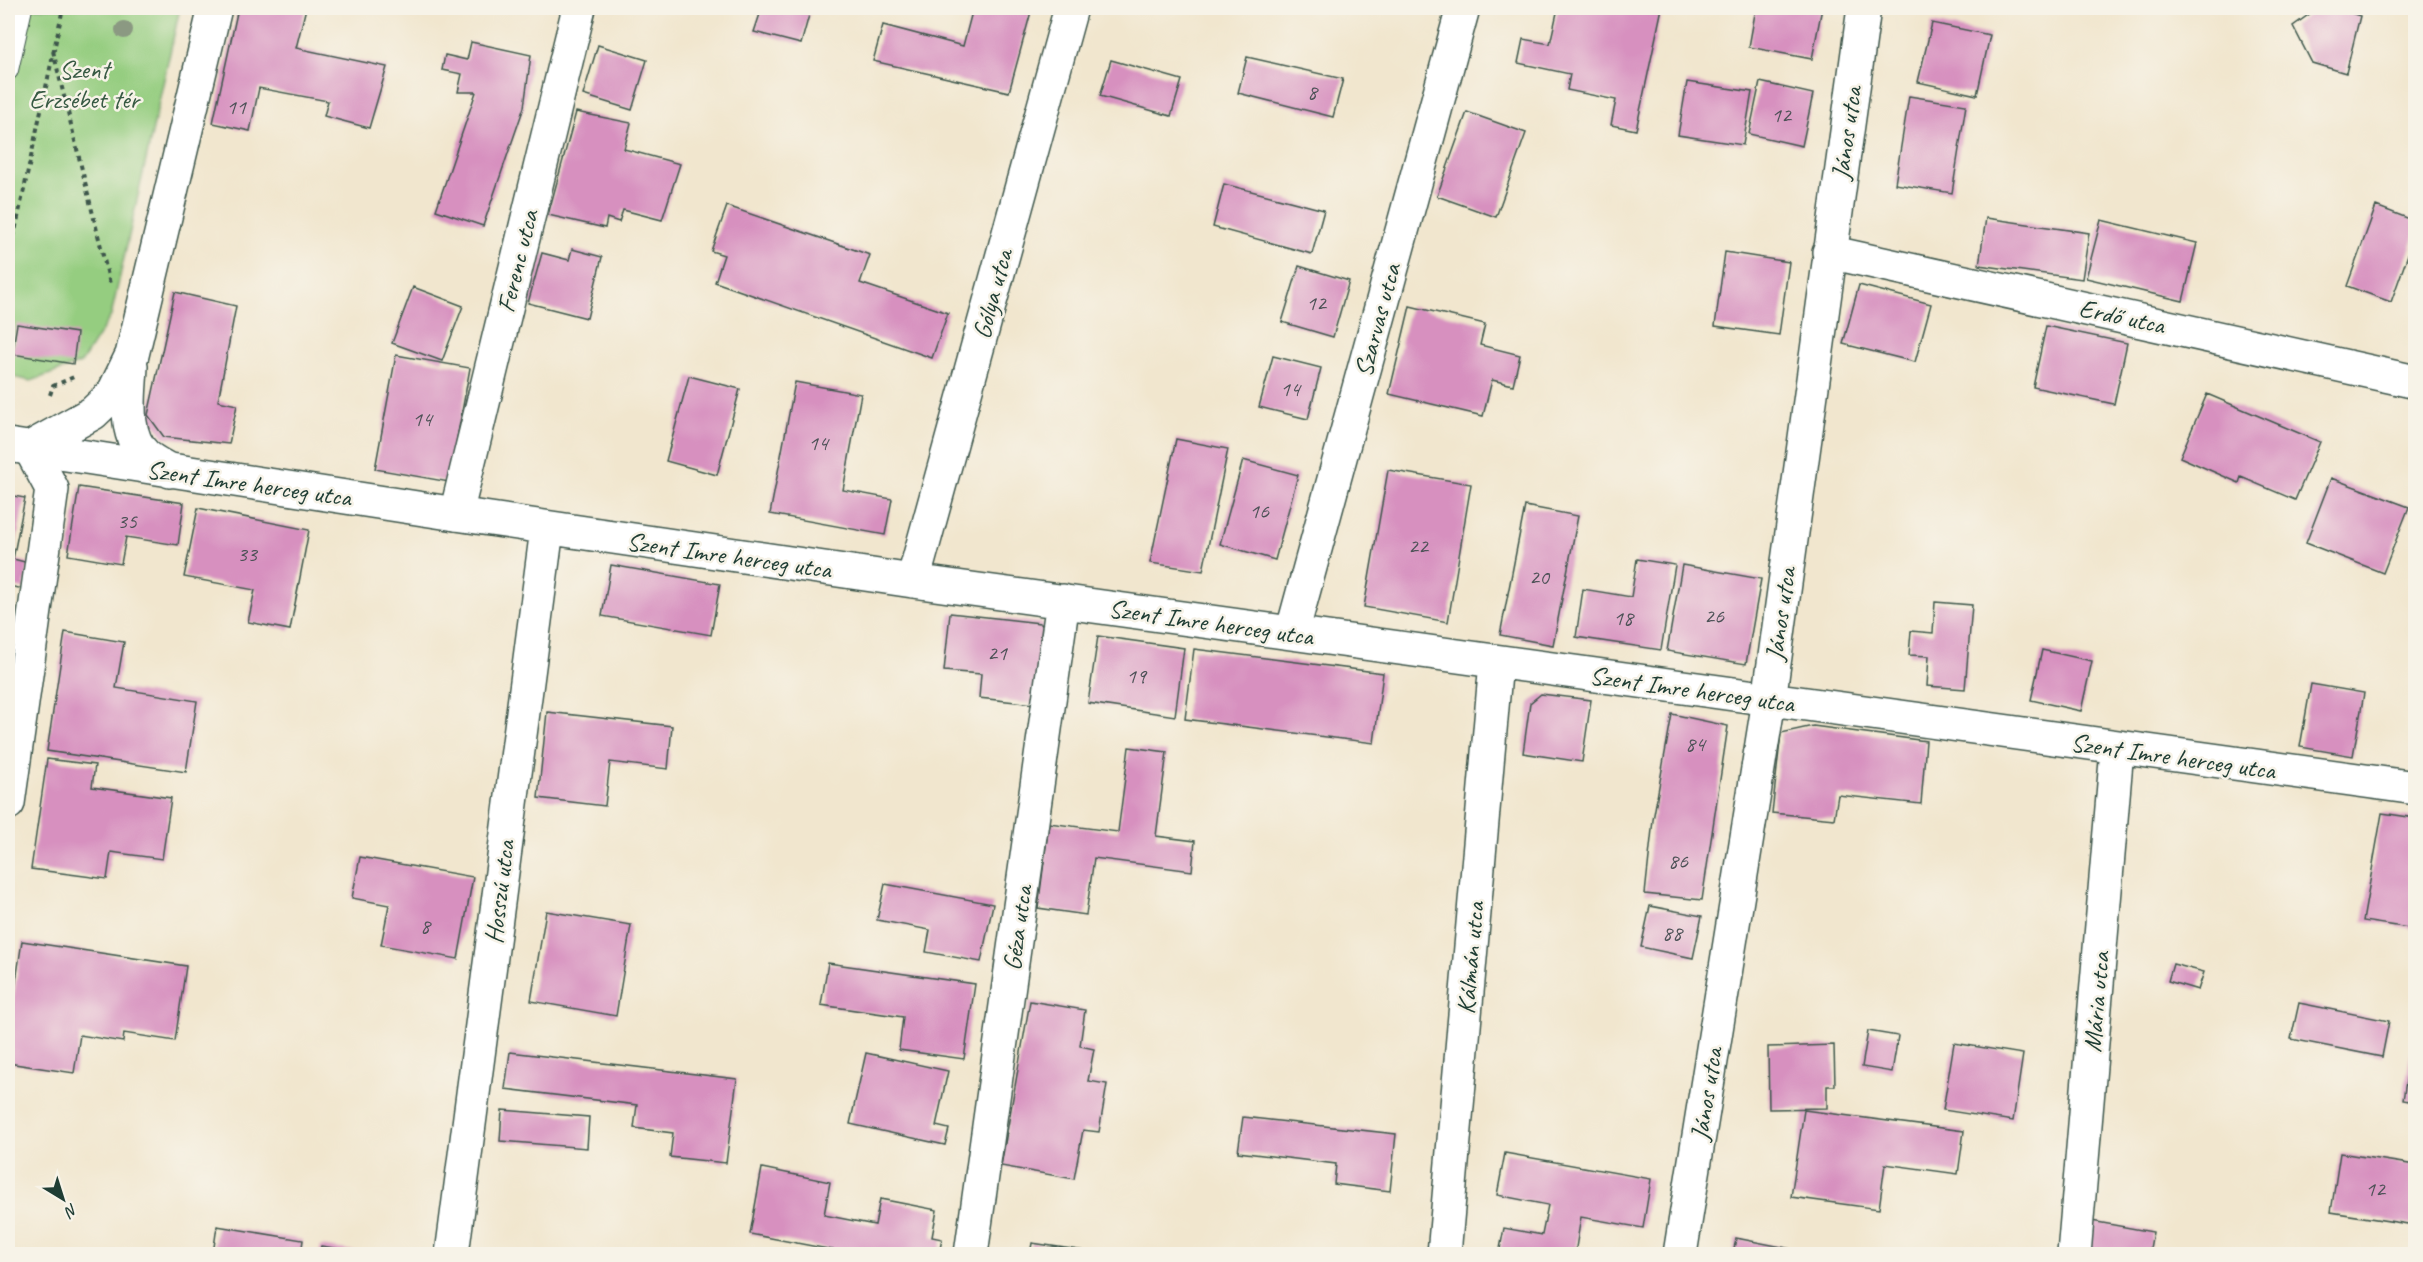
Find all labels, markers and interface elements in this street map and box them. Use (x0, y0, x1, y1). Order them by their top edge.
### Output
park label: Szent Erzsébet tér (29, 53, 141, 116)
house number: 8 (1307, 78, 1319, 106)
street label: János utca (1823, 82, 1870, 184)
house number: 11 (226, 93, 247, 121)
house number: 12 (1771, 101, 1793, 129)
street label: Ferenc utca (489, 205, 546, 316)
street label: Gólya utca (965, 244, 1021, 342)
street label: Szarvas utca (1347, 258, 1409, 380)
house number: 12 (1306, 289, 1328, 317)
street label: Erdő utca (2076, 291, 2169, 342)
house number: 14 (1280, 375, 1302, 403)
house number: 14 (412, 405, 434, 433)
house number: 14 (808, 429, 830, 457)
street label: Szent Imre herceg utca (145, 453, 355, 514)
house number: 16 (1249, 497, 1270, 525)
house number: 35 (117, 507, 138, 535)
street label: Szent Imre herceg utca (625, 525, 835, 586)
house number: 22 (1408, 532, 1430, 560)
house number: 33 (237, 540, 259, 568)
house number: 20 (1529, 563, 1551, 591)
street label: János utca (1757, 563, 1804, 665)
street label: Szent Imre herceg utca (1107, 592, 1317, 653)
house number: 26 (1704, 602, 1725, 630)
house number: 18 (1613, 604, 1635, 632)
house number: 21 (987, 639, 1008, 667)
street label: Szent Imre herceg utca (1588, 659, 1798, 720)
house number: 19 (1126, 662, 1148, 690)
street label: Szent Imre herceg utca (2069, 726, 2279, 787)
house number: 84 (1685, 730, 1707, 758)
street label: Hosszú utca (477, 837, 522, 945)
house number: 86 (1668, 847, 1689, 875)
street label: Géza utca (995, 881, 1040, 973)
street label: Kálmán utca (1449, 899, 1492, 1015)
house number: 8 (420, 912, 432, 940)
house number: 88 (1662, 919, 1684, 947)
street label: Mária utca (2076, 949, 2117, 1054)
street label: János utca (1683, 1043, 1730, 1145)
north arrow (33, 1169, 93, 1229)
house number: 12 (2365, 1175, 2387, 1203)
text: N (59, 1199, 82, 1223)

